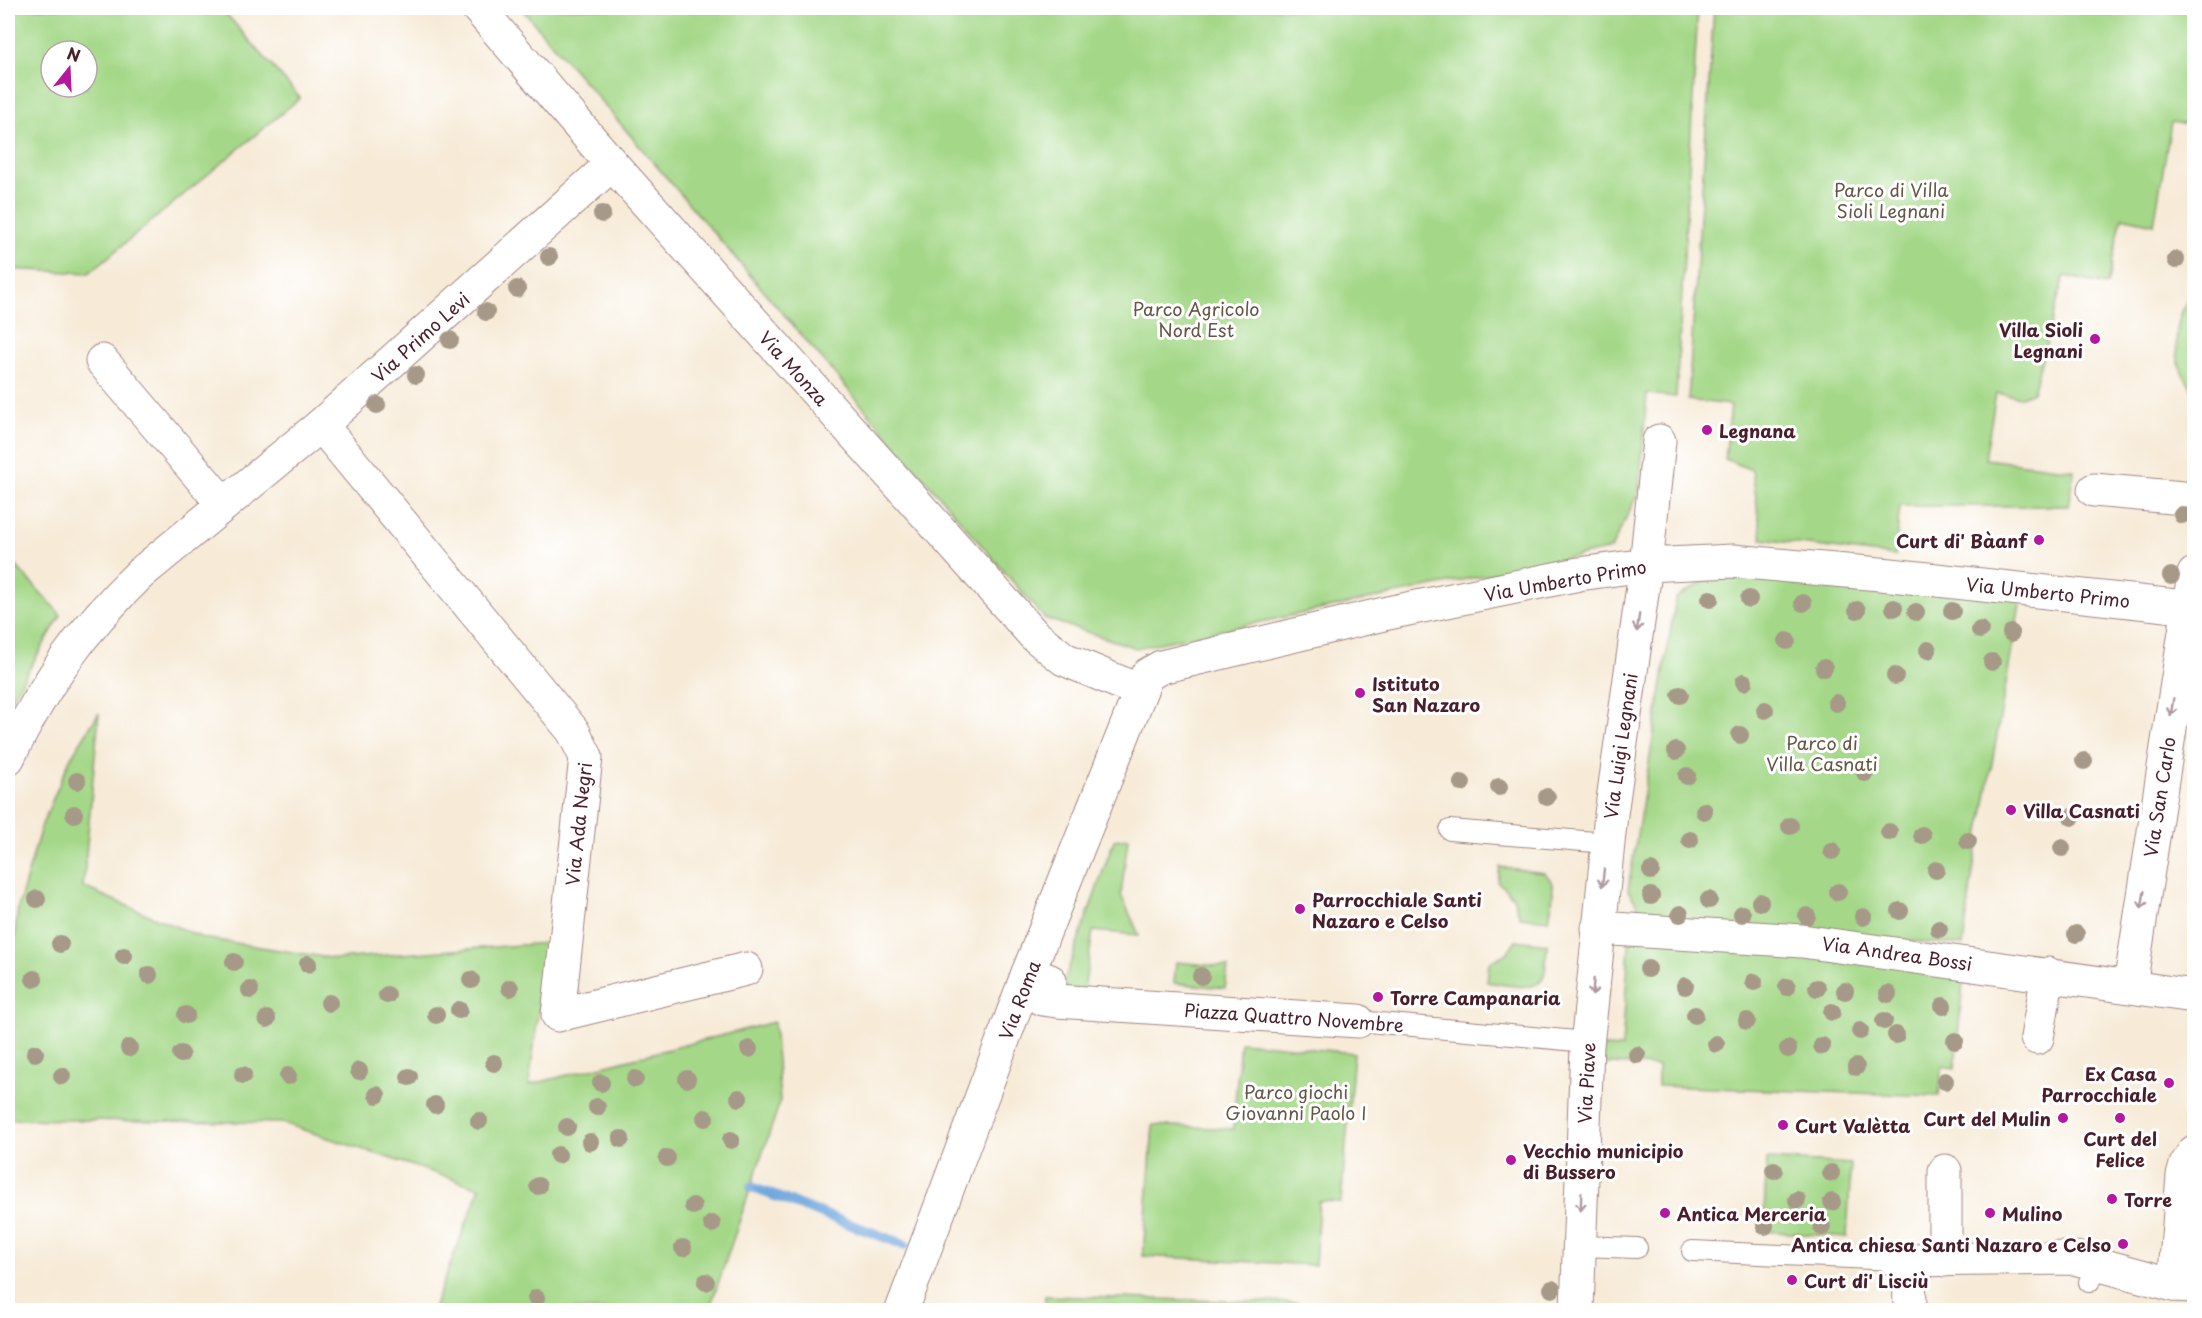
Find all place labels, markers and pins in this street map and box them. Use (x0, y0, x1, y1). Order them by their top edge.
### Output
place label: Villa Sioli Legnani (1999, 316, 2083, 364)
marker: Villa Sioli Legnani (2088, 332, 2102, 346)
place label: Legnana (1719, 417, 1796, 444)
marker: Legnana (1700, 423, 1714, 437)
place label: Curt di' Bàanf (1896, 527, 2028, 554)
marker: Curt di' Bàanf (2032, 533, 2046, 547)
place label: Istituto San Nazaro (1372, 670, 1481, 718)
marker: Istituto San Nazaro (1353, 686, 1367, 700)
place label: Villa Casnati (2023, 797, 2140, 824)
marker: Villa Casnati (2004, 803, 2018, 817)
place label: Parrocchiale Santi Nazaro e Celso (1312, 886, 1482, 934)
marker: Parrocchiale Santi Nazaro e Celso (1293, 902, 1307, 916)
place label: Torre Campanaria (1390, 984, 1561, 1011)
marker: Torre Campanaria (1371, 990, 1385, 1004)
place label: Ex Casa Parrocchiale (2041, 1060, 2157, 1108)
marker: Ex Casa Parrocchiale (2162, 1076, 2176, 1090)
place label: Curt del Mulin (1923, 1105, 2051, 1132)
marker: Curt del Mulin (2056, 1111, 2070, 1125)
marker: Curt del Felice (2113, 1111, 2127, 1125)
place label: Curt Valètta (1795, 1112, 1910, 1139)
marker: Curt Valètta (1776, 1118, 1790, 1132)
place label: Curt del Felice (2083, 1125, 2157, 1173)
place label: Vecchio municipio di Bussero (1523, 1137, 1684, 1185)
marker: Vecchio municipio di Bussero (1504, 1153, 1518, 1167)
place label: Torre (2124, 1186, 2172, 1213)
marker: Torre (2105, 1192, 2119, 1206)
place label: Antica Merceria (1677, 1200, 1827, 1227)
place label: Mulino (2002, 1200, 2063, 1227)
marker: Antica Merceria (1658, 1206, 1672, 1220)
marker: Mulino (1983, 1206, 1997, 1220)
place label: Antica chiesa Santi Nazaro e Celso (1791, 1231, 2111, 1258)
marker: Antica chiesa Santi Nazaro e Celso (2116, 1237, 2130, 1251)
place label: Curt di' Lisciù (1804, 1267, 1928, 1294)
marker: Curt di' Lisciù (1785, 1273, 1799, 1287)

